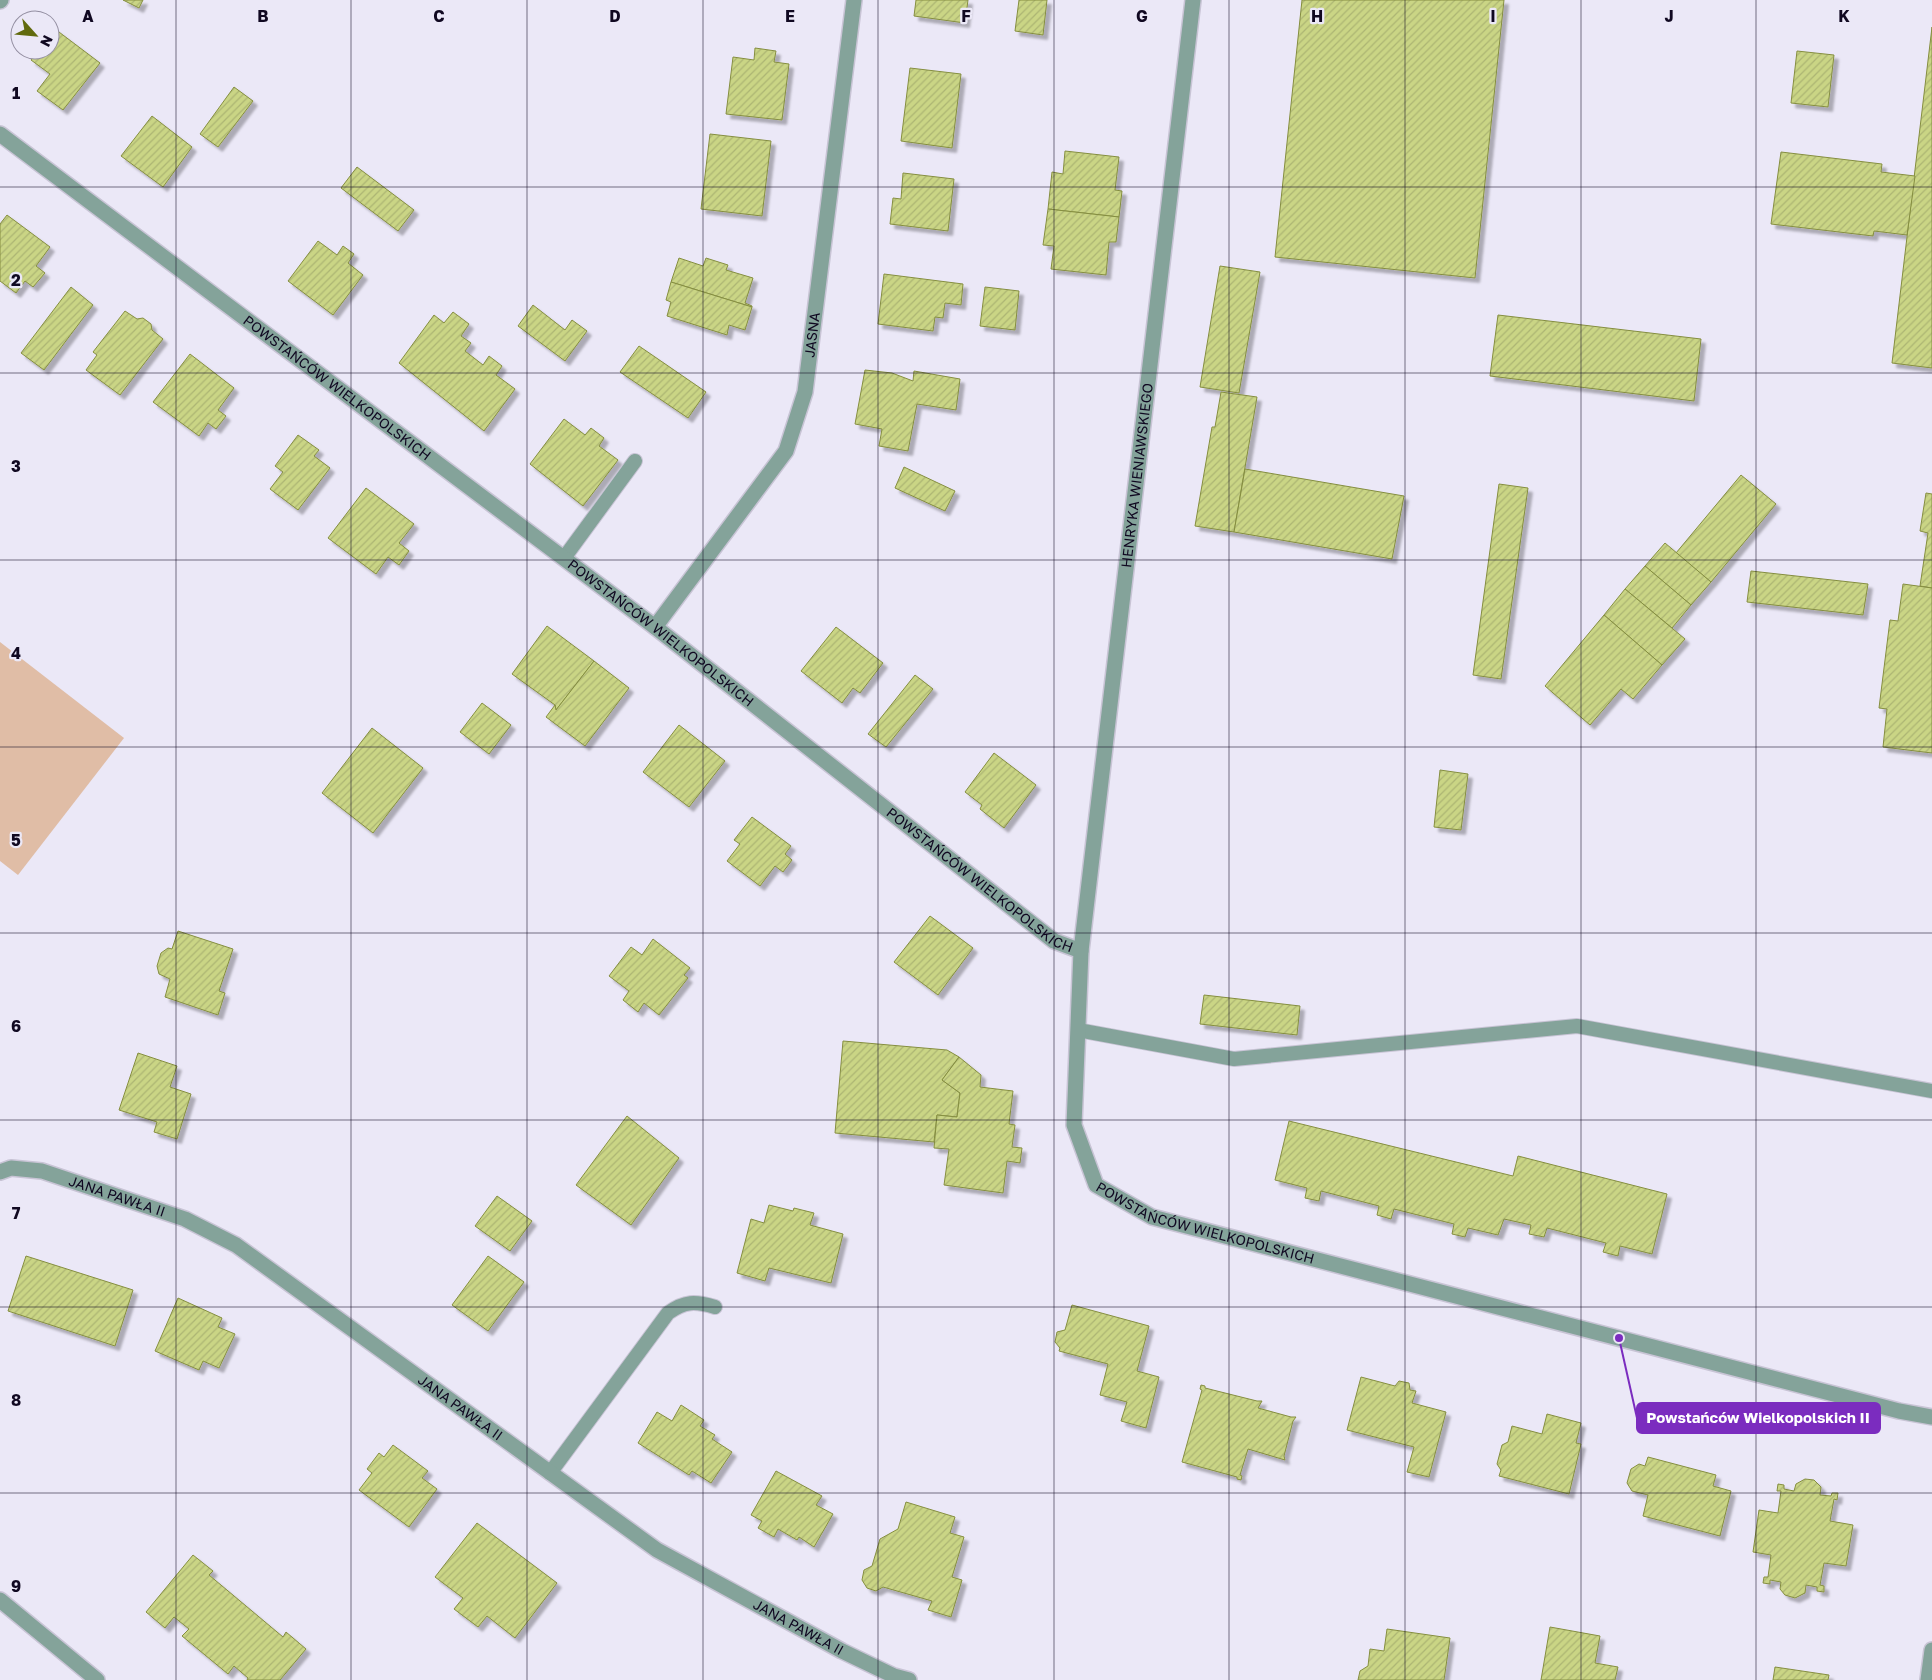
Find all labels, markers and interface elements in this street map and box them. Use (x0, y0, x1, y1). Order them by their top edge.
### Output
text: A (82, 6, 94, 26)
text: B (257, 6, 269, 26)
text: C (433, 6, 445, 26)
text: D (609, 6, 621, 26)
text: E (785, 6, 795, 26)
text: F (961, 6, 971, 26)
text: G (1136, 6, 1148, 26)
text: H (1311, 6, 1323, 26)
text: I (1490, 6, 1496, 26)
text: J (1664, 6, 1674, 26)
text: K (1838, 6, 1850, 26)
north arrow (10, 10, 60, 60)
text: N (37, 33, 57, 50)
text: 1 (12, 83, 20, 103)
text: 2 (11, 270, 21, 290)
street label: JASNA (800, 310, 823, 358)
street label: POWSTAŃCÓW WIELKOPOLSKICH (240, 311, 435, 463)
street label: HENRYKA WIENIAWSKIEGO (1117, 382, 1156, 569)
text: 3 (11, 456, 21, 476)
street label: POWSTAŃCÓW WIELKOPOLSKICH (565, 555, 758, 710)
text: 4 (11, 643, 21, 663)
street label: POWSTAŃCÓW WIELKOPOLSKICH (883, 804, 1076, 955)
text: 5 (11, 830, 21, 850)
text: 6 (11, 1016, 21, 1036)
street label: JANA PAWŁA II (67, 1172, 168, 1220)
street label: POWSTAŃCÓW WIELKOPOLSKICH (1093, 1178, 1316, 1267)
text: 7 (12, 1203, 21, 1223)
street label: JANA PAWŁA II (415, 1371, 506, 1444)
text: 8 (11, 1390, 21, 1410)
callout: Powstańców Wielkopolskich II (1637, 1403, 1880, 1433)
text: Powstańców Wielkopolskich II (1646, 1408, 1870, 1426)
text: 9 (11, 1576, 21, 1596)
street label: JANA PAWŁA II (751, 1595, 847, 1658)

